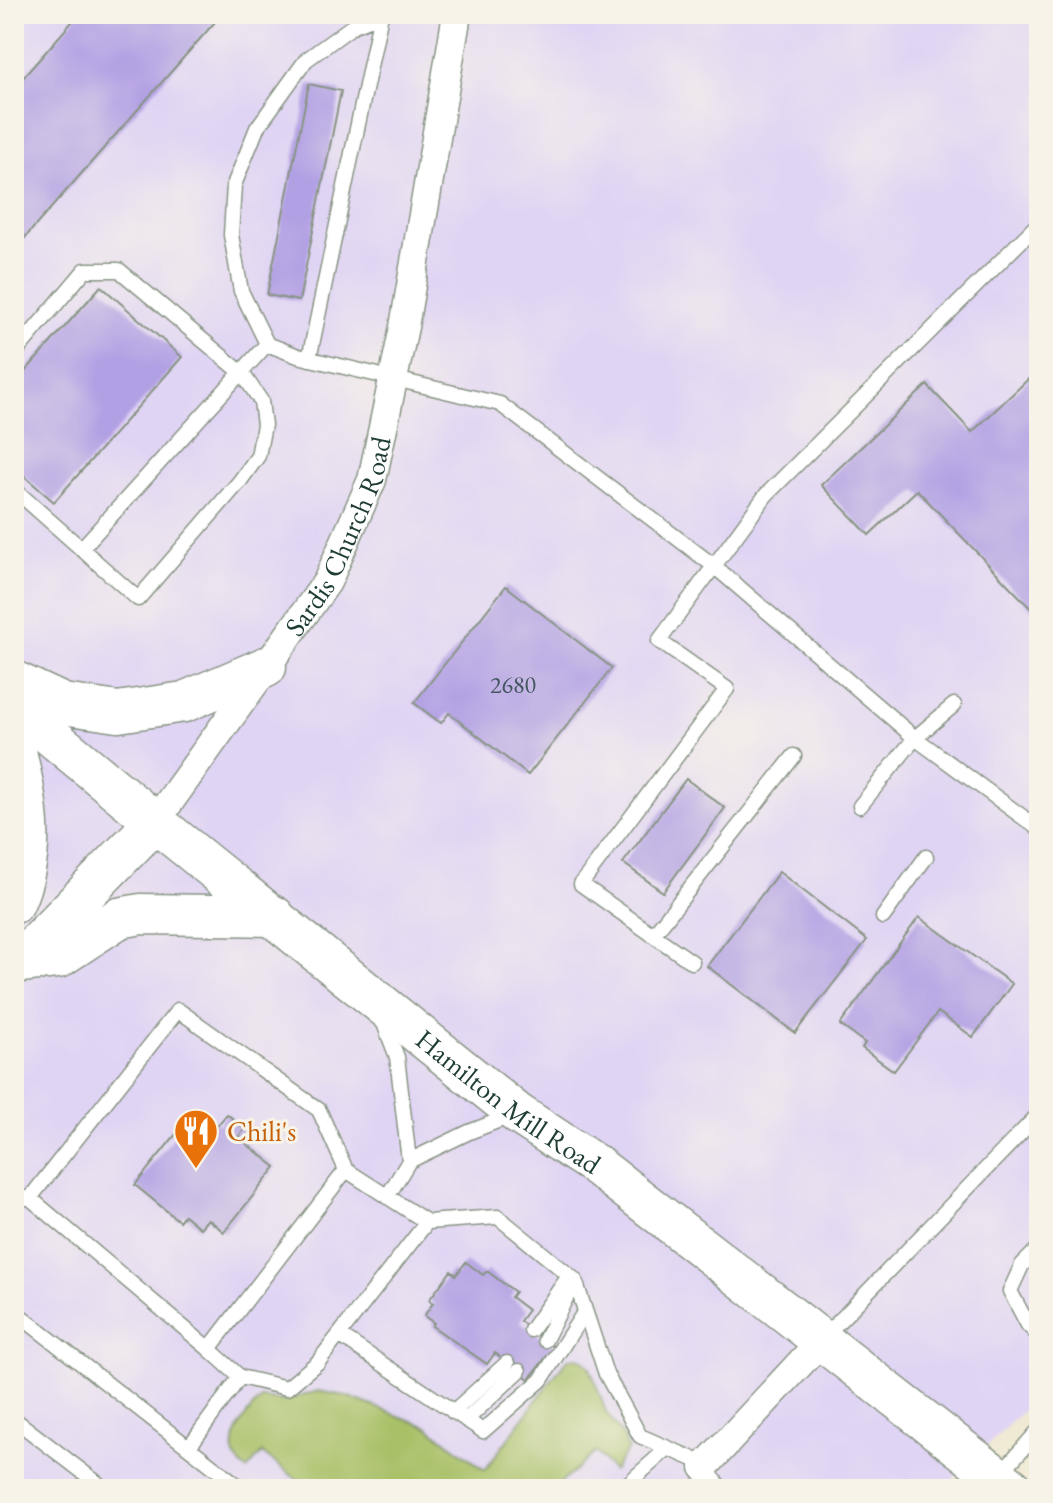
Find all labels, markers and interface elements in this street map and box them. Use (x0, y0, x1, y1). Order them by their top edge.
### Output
street label: Sardis Church Road (276, 432, 399, 643)
house number: 2680 (490, 669, 536, 700)
street label: Hamilton Mill Road (408, 1021, 609, 1182)
restaurant icon: Chili's (172, 1107, 220, 1170)
place label: Chili's (227, 1113, 296, 1149)

